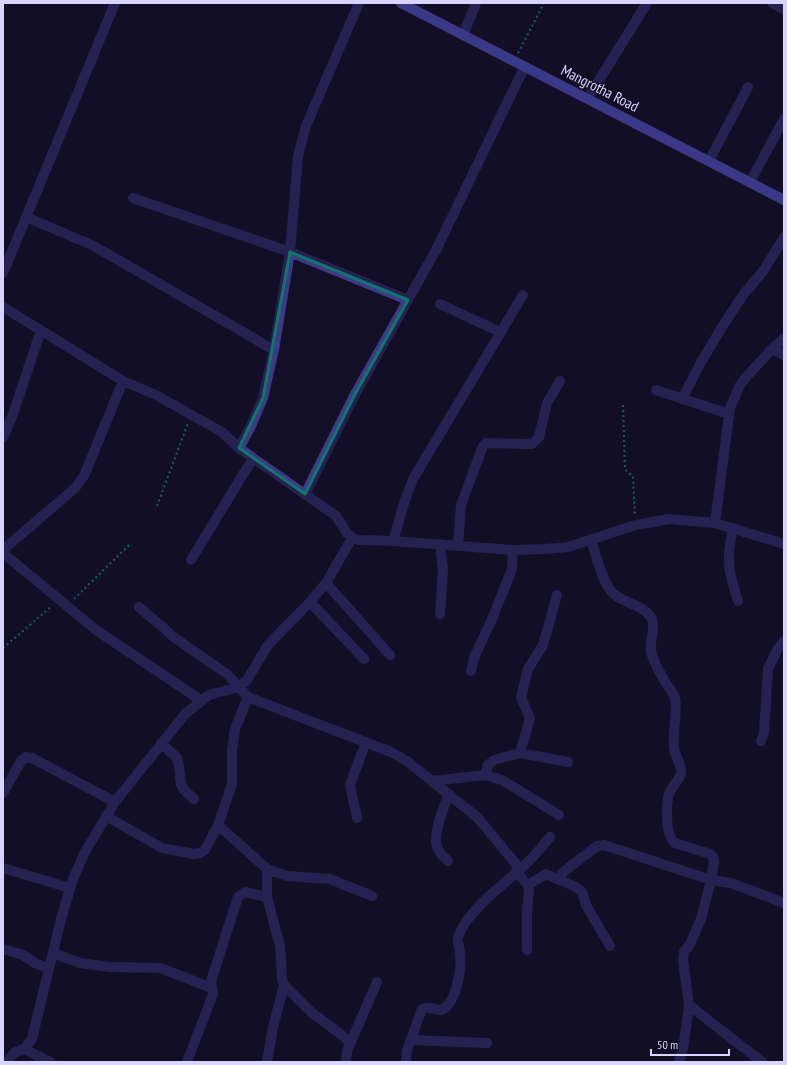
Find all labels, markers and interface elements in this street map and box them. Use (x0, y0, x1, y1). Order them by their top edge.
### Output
street label: Mangrotha Road (558, 60, 642, 116)
scale bar (651, 1031, 729, 1057)
text: 50 m (657, 1037, 678, 1052)

